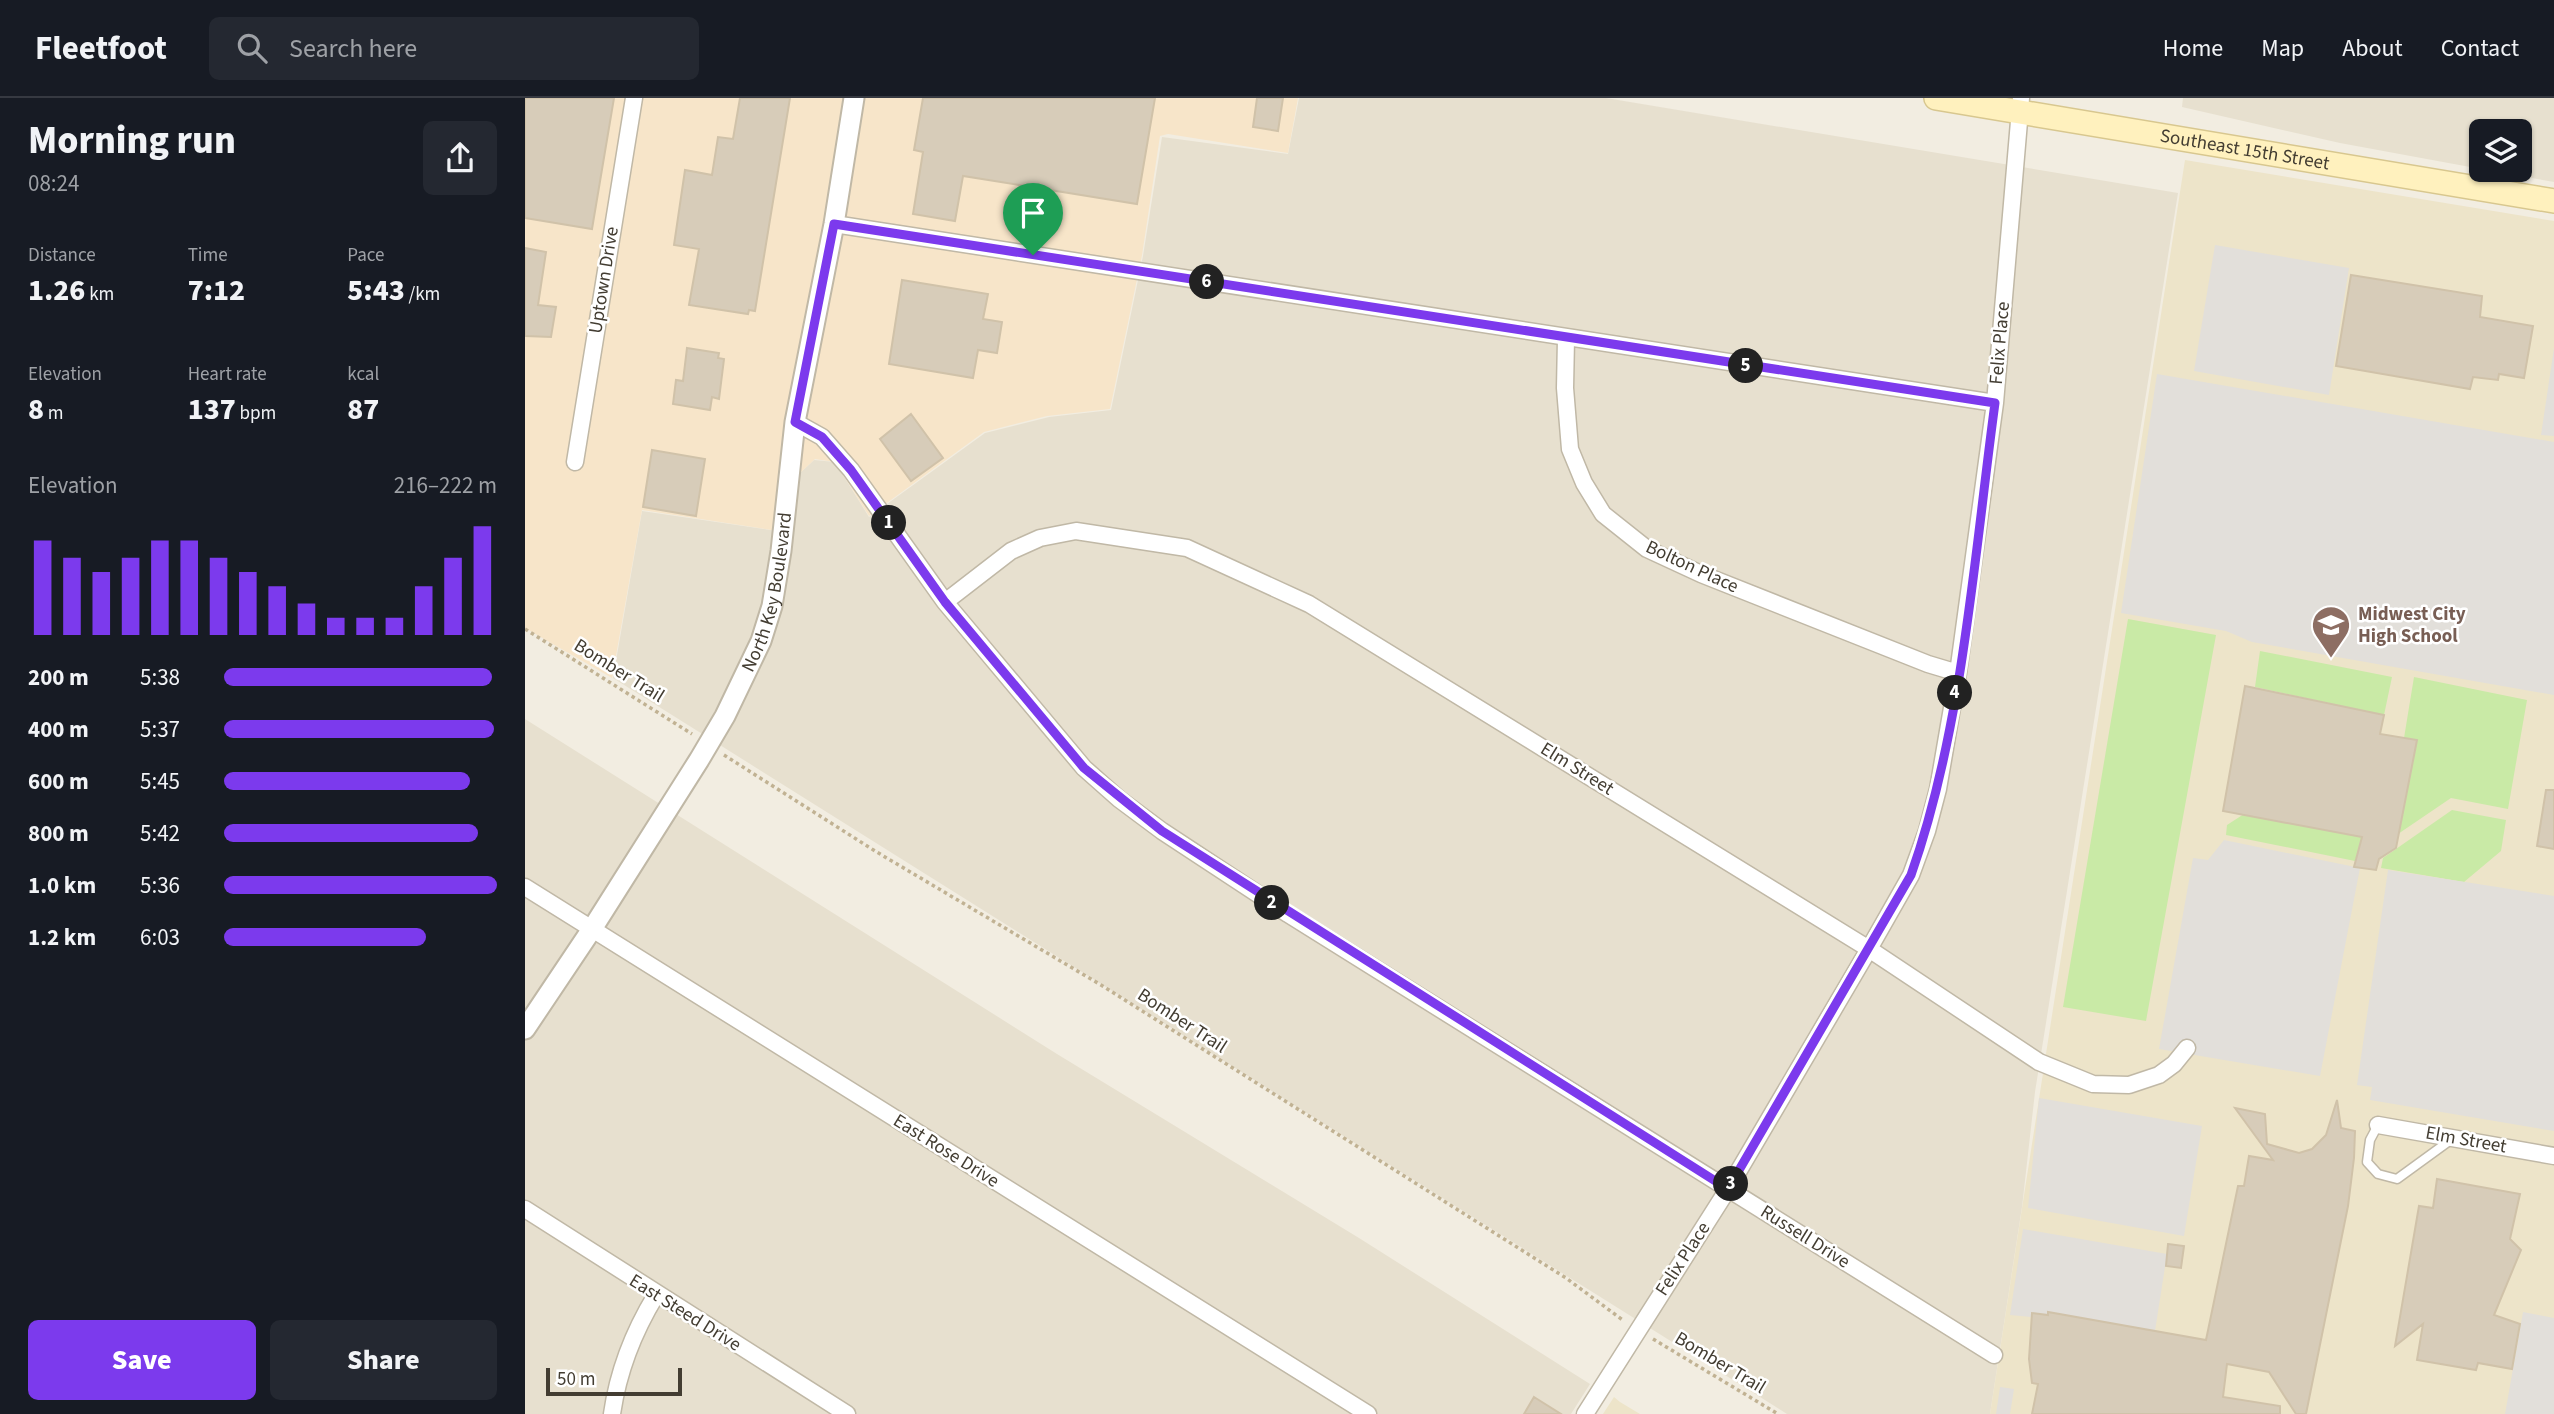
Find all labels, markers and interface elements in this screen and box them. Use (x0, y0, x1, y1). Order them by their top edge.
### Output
search box (209, 17, 699, 80)
text: Fleetfoot (35, 25, 167, 72)
icon: search (233, 29, 271, 67)
text: Search here (289, 30, 417, 67)
text: Home (2163, 31, 2223, 66)
text: Map (2261, 31, 2304, 66)
text: About (2342, 31, 2403, 66)
text: Contact (2441, 31, 2519, 66)
text: Morning run (28, 114, 236, 168)
map controls (2469, 119, 2532, 182)
button: layers (2469, 119, 2532, 182)
button: share (423, 121, 497, 195)
street label: Southeast 15th Street (2158, 122, 2332, 177)
text: 08:24 (28, 167, 79, 200)
pin (1003, 183, 1063, 255)
icon: arrive (1014, 194, 1052, 232)
street label: Uptown Drive (582, 225, 626, 335)
text: Distance (28, 242, 96, 269)
text: Time (188, 242, 228, 269)
text: Pace (347, 242, 385, 269)
pin: 6 (1189, 264, 1225, 300)
text: 6 (1201, 268, 1212, 295)
text: 1.26 (28, 269, 85, 312)
text: 7:12 (188, 269, 245, 312)
text: 5:43 (347, 269, 405, 312)
text: km (85, 281, 114, 308)
text: /km (405, 281, 440, 308)
street label: Felix Place (1983, 300, 2017, 386)
pin: 5 (1729, 348, 1763, 384)
text: 5 (1740, 352, 1751, 379)
text: Elevation (28, 361, 102, 388)
text: Heart rate (188, 361, 267, 388)
text: kcal (347, 361, 379, 388)
text: 8 (28, 388, 44, 431)
text: 137 (188, 388, 236, 431)
text: 87 (347, 388, 379, 431)
text: m (44, 400, 64, 427)
text: bpm (236, 400, 276, 427)
text: Elevation (28, 469, 118, 502)
text: 216–222 m (394, 469, 497, 502)
pin: 1 (871, 506, 907, 540)
text: 1 (883, 509, 894, 536)
street label: North Key Boulevard (735, 511, 799, 676)
street label: Bolton Place (1641, 534, 1743, 600)
place label: Midwest City High School (2358, 601, 2466, 650)
school or university icon: Midwest City High School (2310, 604, 2352, 659)
street label: Bomber Trail (569, 633, 670, 710)
text: 200 m (28, 661, 89, 694)
text: 5:38 (140, 661, 180, 694)
pin: 4 (1937, 676, 1973, 710)
text: 4 (1949, 679, 1960, 706)
text: 400 m (28, 713, 89, 746)
text: 5:37 (140, 713, 180, 746)
street label: Elm Street (1535, 736, 1619, 802)
text: 600 m (28, 765, 89, 798)
text: 5:45 (140, 765, 180, 798)
text: 800 m (28, 817, 89, 850)
text: 5:42 (140, 817, 180, 850)
text: 1.0 km (28, 869, 96, 902)
text: 5:36 (140, 869, 180, 902)
pin: 2 (1255, 886, 1289, 920)
text: 2 (1266, 889, 1277, 916)
text: 1.2 km (28, 921, 96, 954)
text: 6:03 (140, 921, 180, 954)
street label: Bomber Trail (1132, 982, 1232, 1060)
street label: East Rose Drive (888, 1108, 1004, 1194)
street label: Elm Street (2423, 1120, 2509, 1161)
pin: 3 (1713, 1166, 1749, 1202)
text: 3 (1725, 1170, 1736, 1197)
street label: Russell Drive (1755, 1199, 1855, 1275)
street label: Felix Place (1649, 1217, 1717, 1301)
street label: East Steed Drive (624, 1268, 746, 1358)
button: Save (28, 1320, 256, 1400)
button: Share (270, 1320, 497, 1400)
street label: Bomber Trail (1669, 1325, 1771, 1401)
scale bar (546, 1365, 683, 1397)
text: 50 m (557, 1366, 595, 1393)

